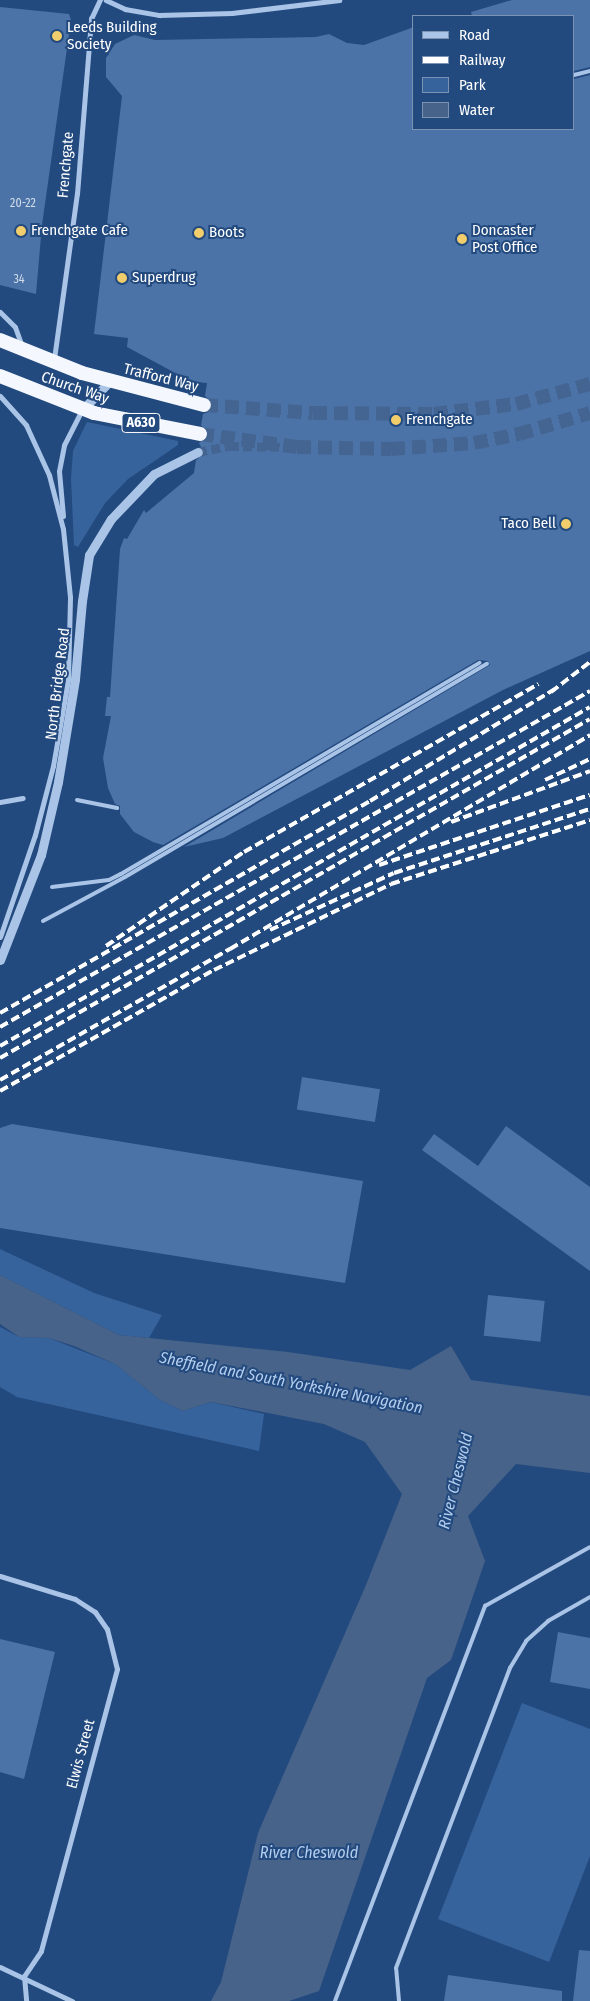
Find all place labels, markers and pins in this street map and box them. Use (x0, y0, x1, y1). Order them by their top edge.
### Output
place label: Leeds Building Society (67, 18, 157, 53)
marker: Leeds Building Society (51, 30, 63, 42)
place label: Doncaster Post Office (472, 221, 538, 256)
place label: Frenchgate Cafe (31, 222, 128, 240)
place label: Boots (209, 224, 244, 242)
marker: Frenchgate Cafe (15, 225, 27, 237)
marker: Boots (193, 227, 205, 239)
marker: Doncaster Post Office (456, 233, 468, 245)
place label: Superdrug (132, 269, 196, 287)
marker: Superdrug (116, 272, 128, 284)
place label: Frenchgate (406, 411, 473, 429)
marker: Frenchgate (390, 414, 402, 426)
place label: Taco Bell (501, 515, 556, 533)
marker: Taco Bell (560, 518, 572, 530)

